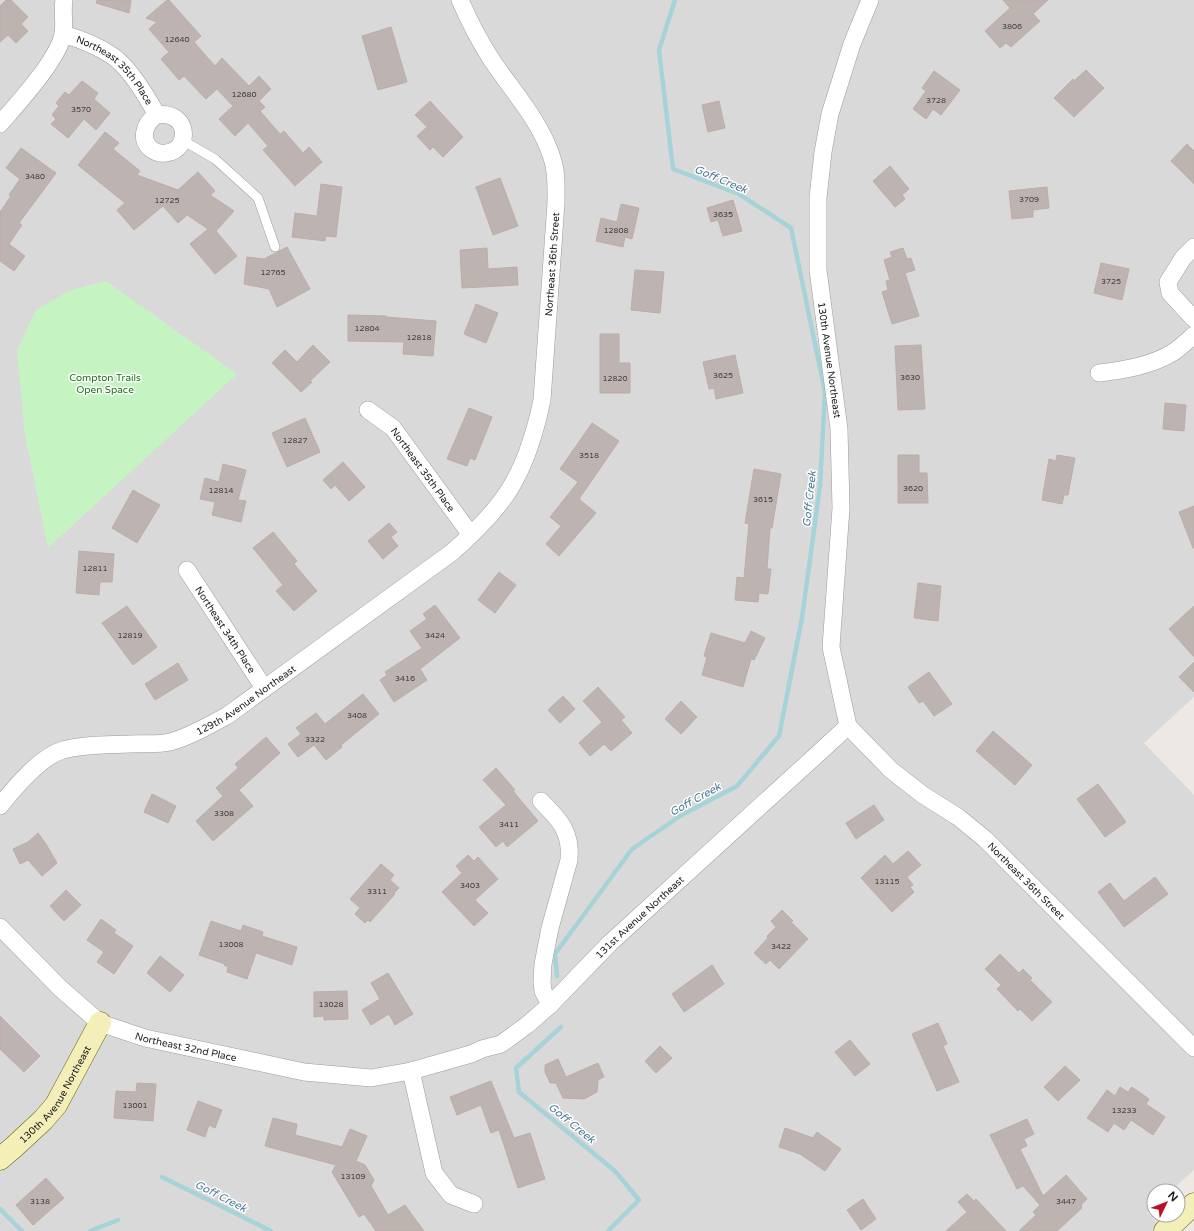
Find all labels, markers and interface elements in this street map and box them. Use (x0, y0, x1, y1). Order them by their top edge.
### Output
house number: 3806 (1002, 22, 1022, 31)
street label: Northeast 35th Place (74, 34, 155, 107)
house number: 12640 (164, 35, 190, 44)
house number: 12680 (231, 90, 257, 99)
house number: 3728 (926, 96, 946, 105)
house number: 3570 (71, 105, 91, 114)
water label: Goff Creek (692, 162, 750, 197)
house number: 3480 (25, 172, 45, 181)
house number: 3709 (1019, 195, 1039, 204)
house number: 12725 (154, 196, 180, 205)
house number: 3635 (713, 210, 733, 219)
street label: Northeast 36th Street (543, 212, 562, 317)
house number: 12808 (603, 226, 629, 235)
house number: 12765 (260, 268, 286, 277)
house number: 3725 (1101, 277, 1121, 286)
street label: 130th Avenue Northeast (815, 301, 843, 419)
house number: 12804 (354, 324, 380, 333)
house number: 12818 (406, 333, 432, 342)
house number: 3625 (713, 371, 733, 380)
park label: Compton Trails Open Space (69, 372, 141, 396)
house number: 3630 (900, 373, 920, 382)
house number: 12820 (602, 374, 628, 383)
street label: Northeast 35th Place (388, 426, 457, 515)
house number: 12827 (282, 436, 308, 445)
house number: 3518 (579, 451, 599, 460)
water label: Goff Creek (800, 469, 819, 528)
house number: 3620 (903, 484, 923, 493)
house number: 12814 (208, 486, 234, 495)
house number: 3615 (753, 495, 773, 504)
house number: 12811 (82, 564, 108, 573)
street label: Northeast 34th Place (192, 584, 258, 676)
house number: 12819 (117, 631, 143, 640)
house number: 3424 (425, 631, 445, 640)
street label: 129th Avenue Northeast (194, 663, 298, 738)
house number: 3416 (395, 674, 415, 683)
house number: 3408 (347, 711, 367, 720)
house number: 3322 (305, 735, 325, 744)
water label: Goff Creek (667, 780, 724, 819)
house number: 3308 (214, 809, 234, 818)
house number: 3411 (499, 820, 519, 829)
street label: Northeast 36th Street (985, 840, 1067, 922)
street label: 131st Avenue Northeast (593, 874, 687, 961)
house number: 13115 (874, 877, 900, 886)
house number: 3403 (460, 881, 480, 890)
house number: 3311 (367, 887, 387, 896)
house number: 13008 (218, 940, 244, 949)
house number: 3422 (771, 942, 791, 951)
house number: 13028 (318, 1000, 344, 1009)
street label: Northeast 32nd Place (133, 1030, 238, 1064)
street label: 130th Avenue Northeast (17, 1044, 94, 1146)
house number: 13001 (122, 1101, 148, 1110)
water label: Goff Creek (546, 1101, 598, 1147)
house number: 13233 (1111, 1106, 1137, 1115)
house number: 13109 (340, 1172, 366, 1181)
water label: Goff Creek (193, 1178, 250, 1215)
north arrow (1146, 1183, 1186, 1223)
text: N (1165, 1189, 1181, 1204)
house number: 3138 (30, 1197, 50, 1206)
house number: 3447 (1056, 1197, 1076, 1206)

